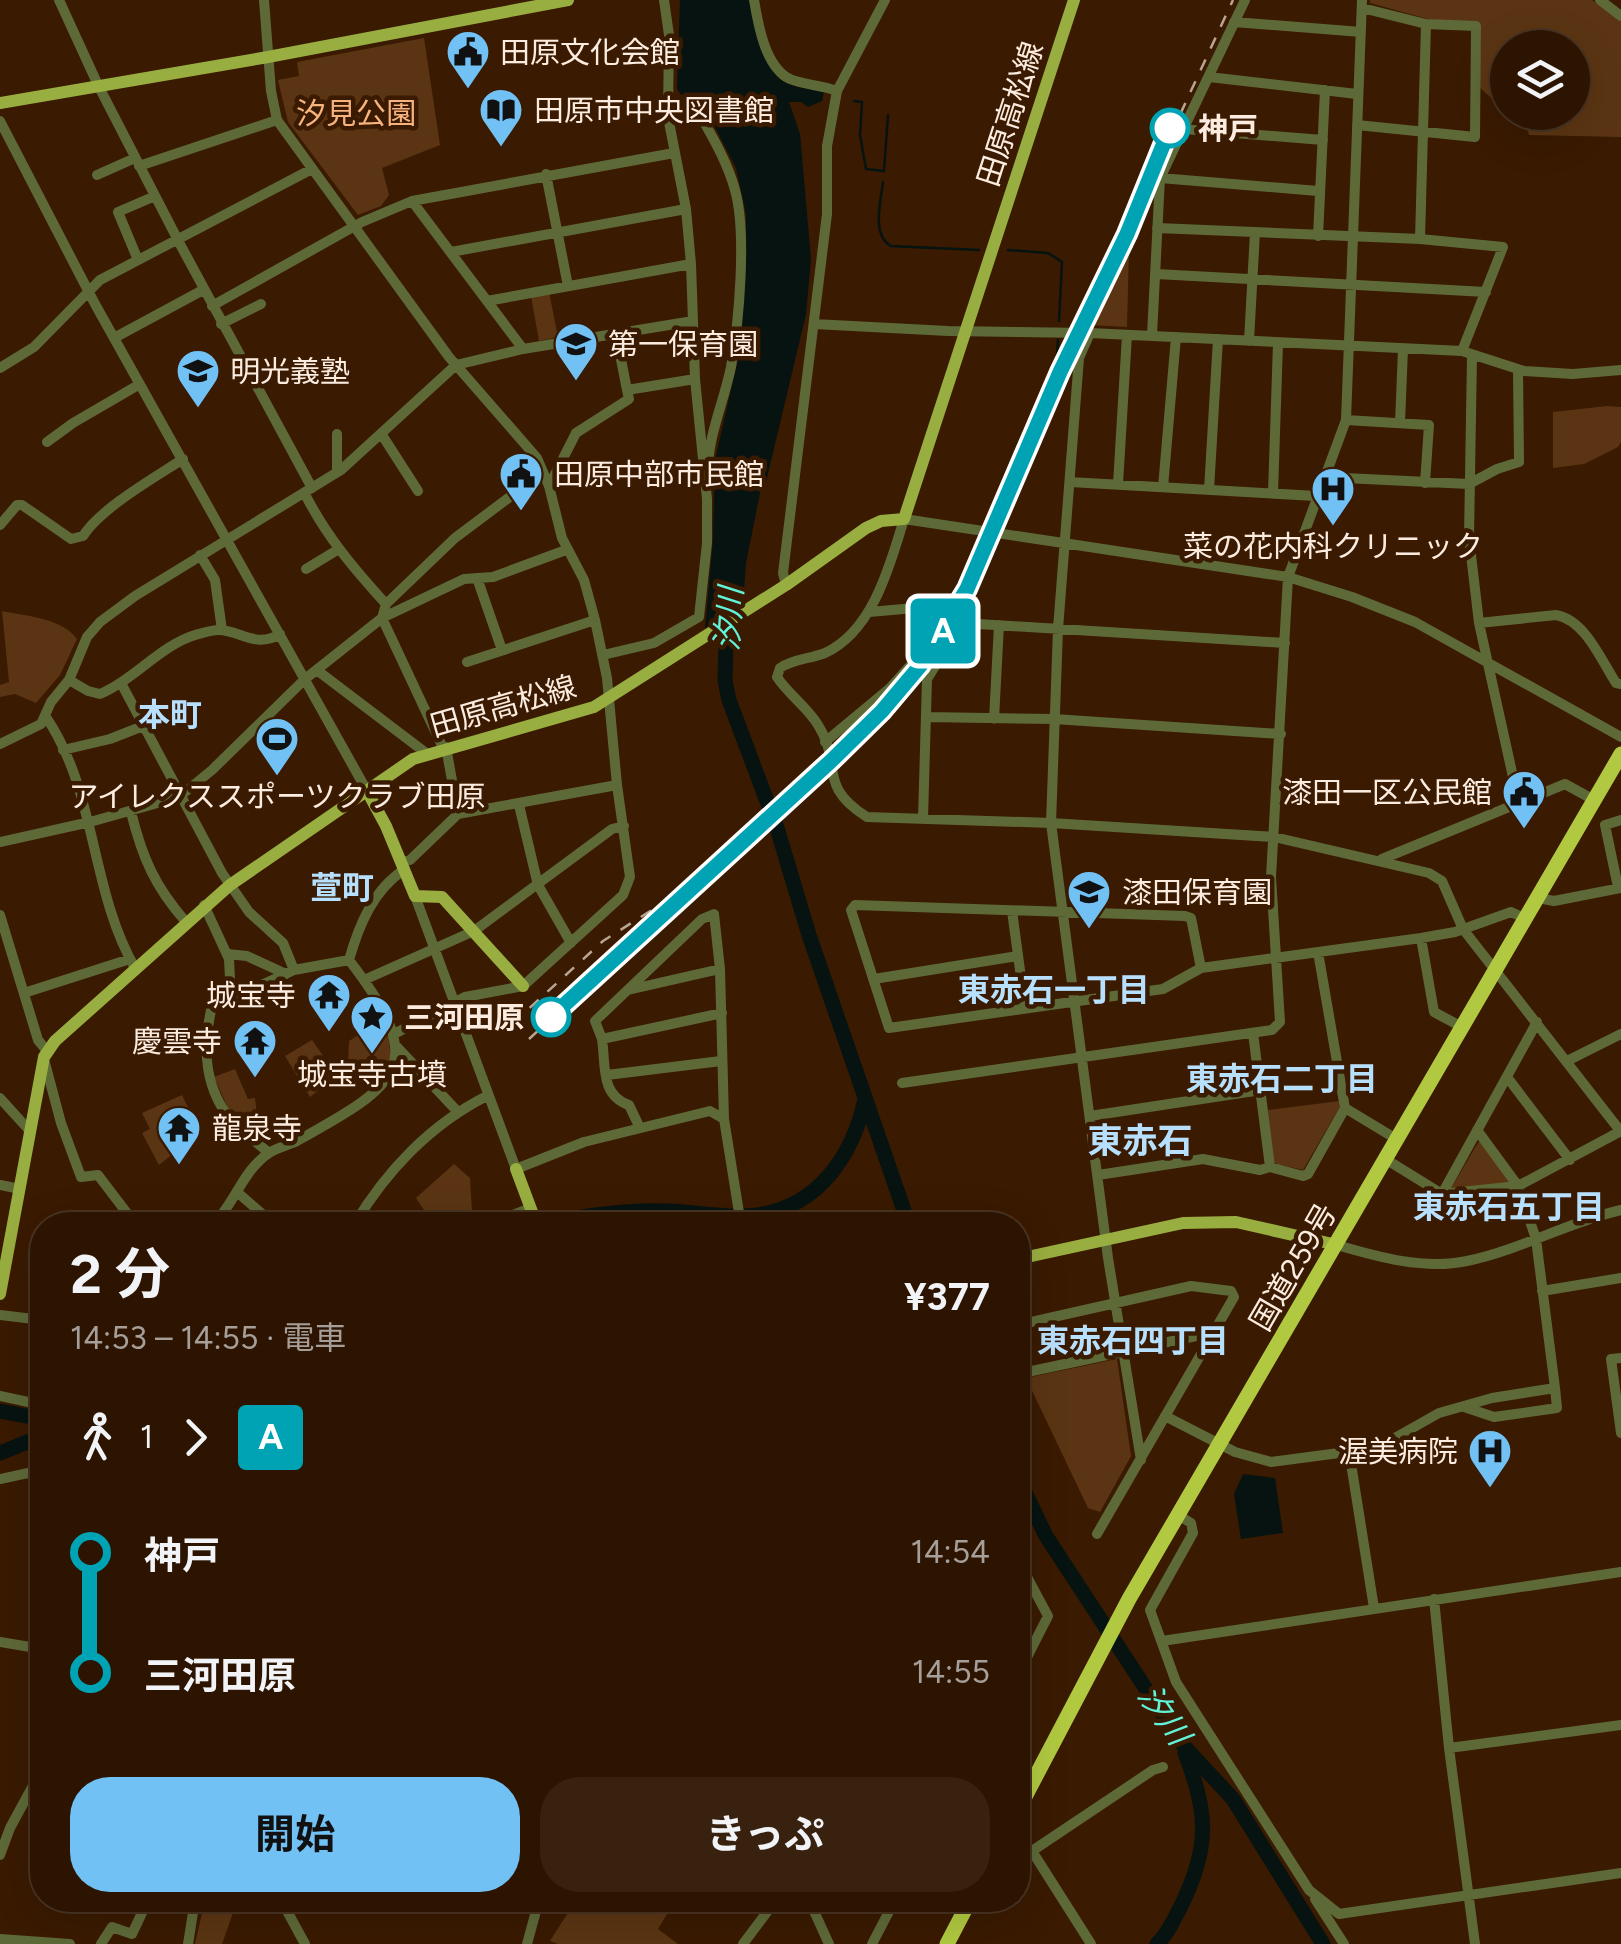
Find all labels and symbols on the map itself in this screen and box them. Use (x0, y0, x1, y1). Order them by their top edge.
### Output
public building icon: 田原文化会館 (445, 29, 491, 90)
place label: 田原文化会館 (500, 34, 680, 71)
street label: 田原高松線 (969, 37, 1051, 191)
library icon: 田原市中央図書館 (478, 87, 524, 148)
place label: 田原市中央図書館 (534, 92, 774, 129)
park label: 汐見公園 (296, 95, 416, 132)
marker: 神戸 (1151, 109, 1189, 147)
place label: 神戸 (1198, 110, 1258, 147)
school or university icon: 第一保育園 (553, 321, 599, 382)
place label: 第一保育園 (608, 326, 758, 363)
school or university icon: 明光義塾 (175, 348, 221, 409)
place label: 明光義塾 (230, 353, 350, 390)
public building icon: 田原中部市民館 (498, 451, 544, 512)
place label: 田原中部市民館 (554, 456, 764, 493)
hospital icon: 菜の花内科クリニック (1310, 466, 1356, 527)
place label: 菜の花内科クリニック (1183, 528, 1483, 565)
water label: 汐川 (708, 583, 750, 652)
line badge: A (910, 598, 976, 664)
street label: 田原高松線 (426, 668, 580, 744)
district label: 本町 (138, 696, 202, 734)
sports icon: アイレクススポーツクラブ田原 (254, 716, 300, 777)
public building icon: 漆田一区公民館 (1501, 769, 1547, 830)
place label: 漆田一区公民館 (1282, 774, 1492, 811)
place label: アイレクススポーツクラブ田原 (69, 778, 486, 815)
district label: 萱町 (310, 869, 374, 907)
school or university icon: 漆田保育園 (1066, 869, 1112, 930)
place label: 漆田保育園 (1122, 874, 1272, 911)
district label: 東赤石一丁目 (958, 971, 1150, 1009)
temple icon: 城宝寺 (306, 972, 352, 1033)
place label: 城宝寺 (206, 977, 296, 1014)
place icon: 城宝寺古墳 (349, 994, 395, 1055)
marker: 三河田原 (532, 998, 570, 1036)
place label: 三河田原 (404, 999, 524, 1036)
temple icon: 慶雲寺 (232, 1018, 278, 1079)
place label: 慶雲寺 (132, 1023, 222, 1060)
place label: 城宝寺古墳 (297, 1056, 447, 1093)
district label: 東赤石二丁目 (1186, 1060, 1378, 1098)
temple icon: 龍泉寺 (156, 1105, 202, 1166)
place label: 龍泉寺 (212, 1110, 302, 1147)
district label: 東赤石 (1087, 1120, 1193, 1162)
district label: 東赤石五丁目 (1413, 1188, 1605, 1226)
street label: 国道259号 (1242, 1197, 1344, 1337)
district label: 東赤石四丁目 (1037, 1322, 1229, 1360)
hospital icon: 渥美病院 (1467, 1428, 1513, 1489)
place label: 渥美病院 (1338, 1433, 1458, 1470)
water label: 汐川 (1130, 1678, 1200, 1755)

